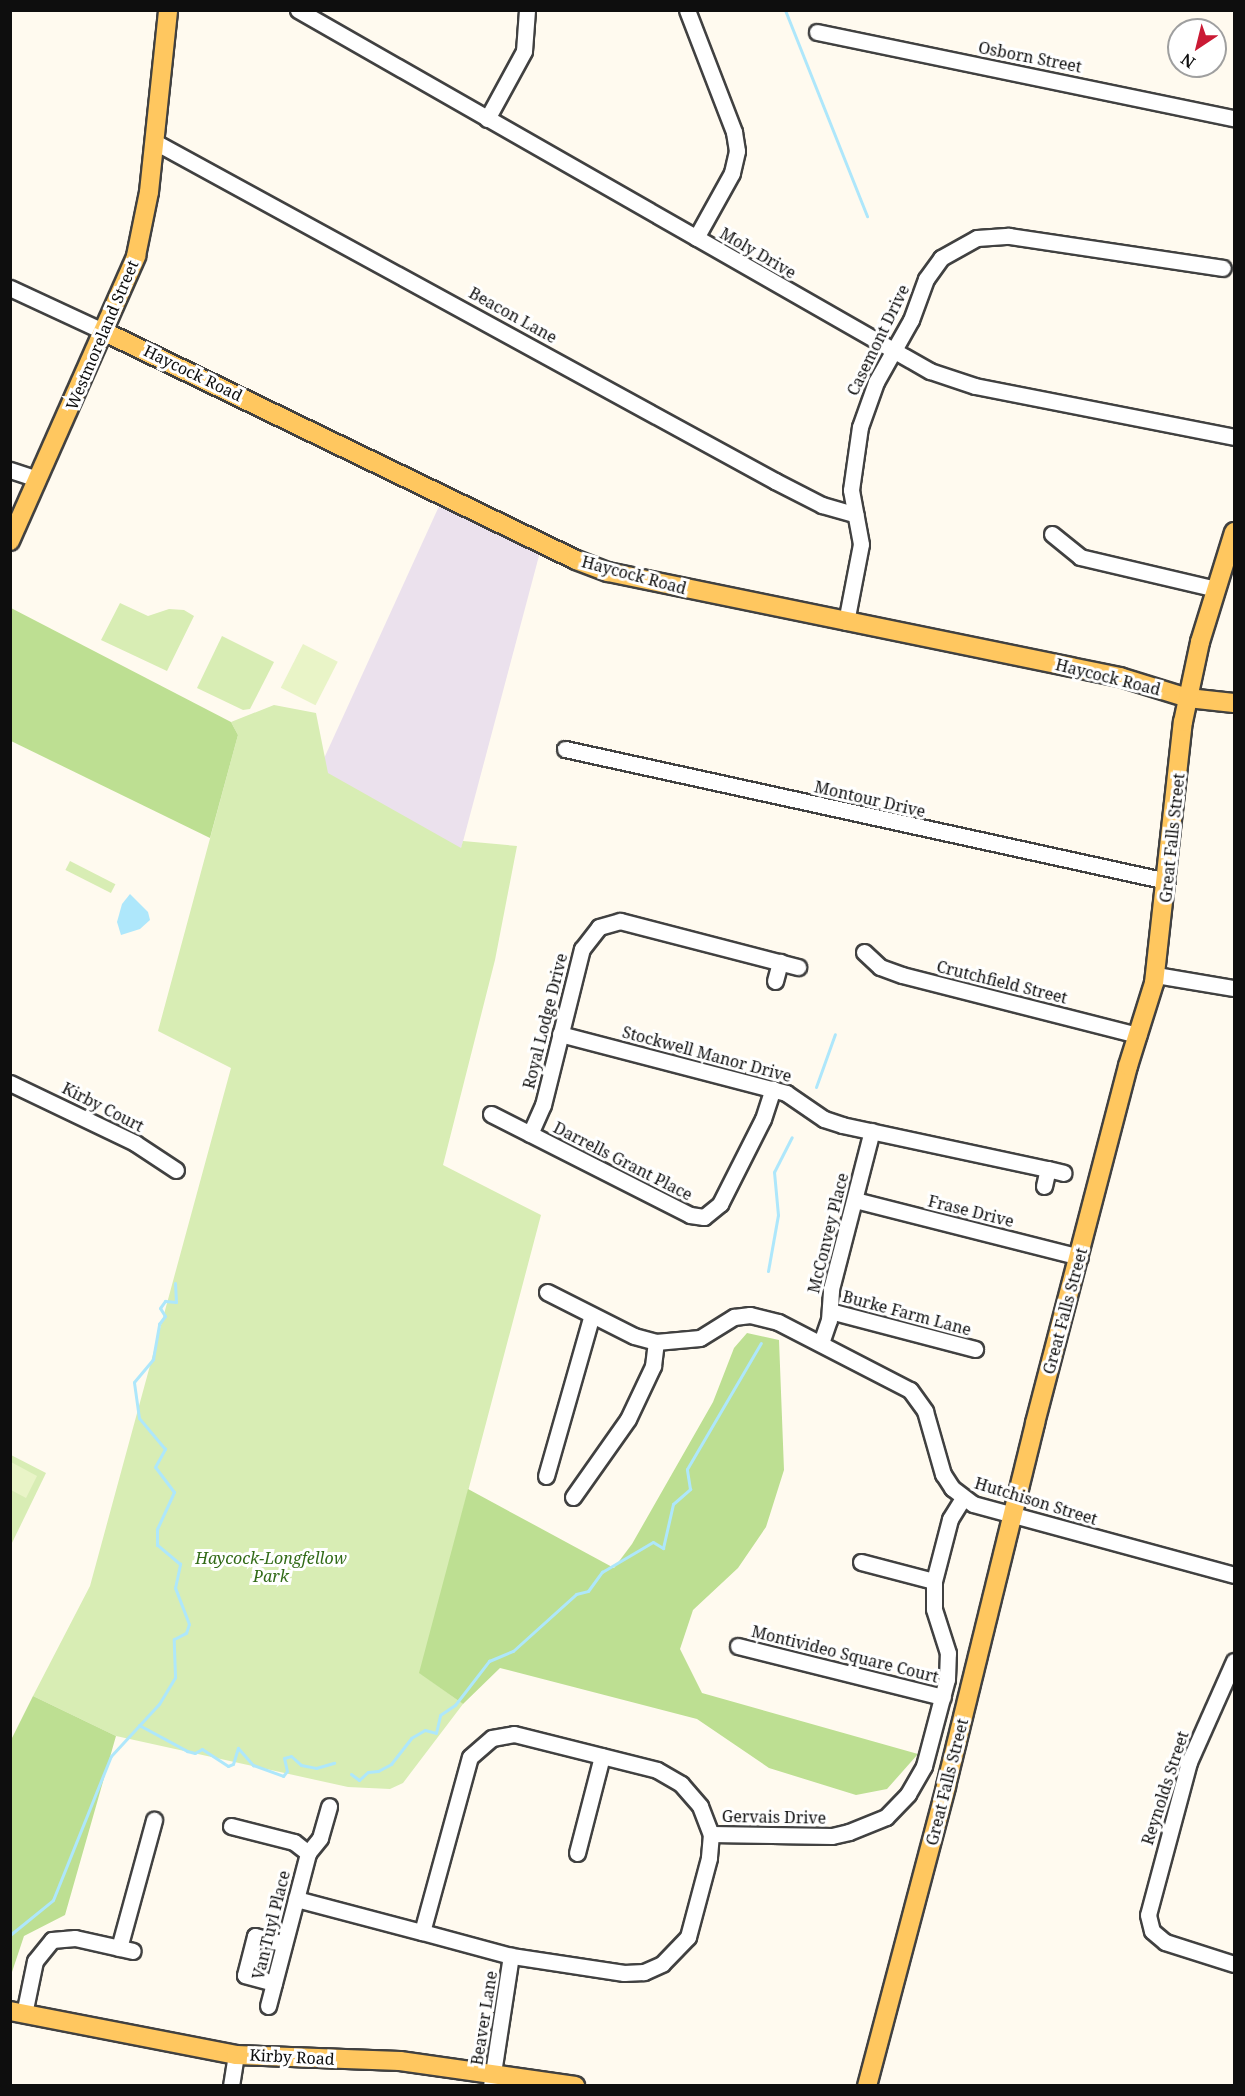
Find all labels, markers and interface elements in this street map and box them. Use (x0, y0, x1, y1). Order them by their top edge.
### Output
north arrow (1167, 18, 1227, 78)
street label: Osborn Street (977, 38, 1083, 76)
text: N (1176, 48, 1199, 74)
street label: Moly Drive (717, 224, 799, 282)
street label: Westmoreland Street (62, 257, 142, 413)
street label: Casemont Drive (843, 281, 913, 399)
street label: Beacon Lane (466, 283, 560, 347)
street label: Haycock Road (140, 341, 246, 405)
street label: Haycock Road (580, 552, 688, 598)
street label: Haycock Road (1054, 655, 1162, 699)
street label: Great Falls Street (1156, 772, 1188, 904)
street label: Montour Drive (813, 777, 927, 821)
street label: Royal Lodge Drive (519, 951, 571, 1091)
street label: Crutchfield Street (935, 956, 1069, 1008)
street label: Stockwell Manor Drive (620, 1022, 794, 1086)
street label: Kirby Court (59, 1078, 147, 1136)
street label: Darrells Grant Place (550, 1118, 696, 1204)
street label: McConvey Place (804, 1171, 852, 1295)
street label: Frase Drive (926, 1191, 1016, 1231)
street label: Great Falls Street (1039, 1246, 1091, 1376)
street label: Burke Farm Lane (841, 1287, 973, 1339)
street label: Hutchison Street (972, 1473, 1100, 1529)
park label: Haycock-Longfellow Park (195, 1548, 347, 1586)
street label: Montivideo Square Court (750, 1621, 940, 1687)
street label: Great Falls Street (922, 1717, 972, 1847)
street label: Reynolds Street (1138, 1729, 1192, 1847)
street label: Gervais Drive (722, 1806, 826, 1828)
street label: Van Tuyl Place (248, 1869, 294, 1981)
street label: Beaver Lane (467, 1969, 501, 2067)
street label: Kirby Road (249, 2045, 335, 2069)

